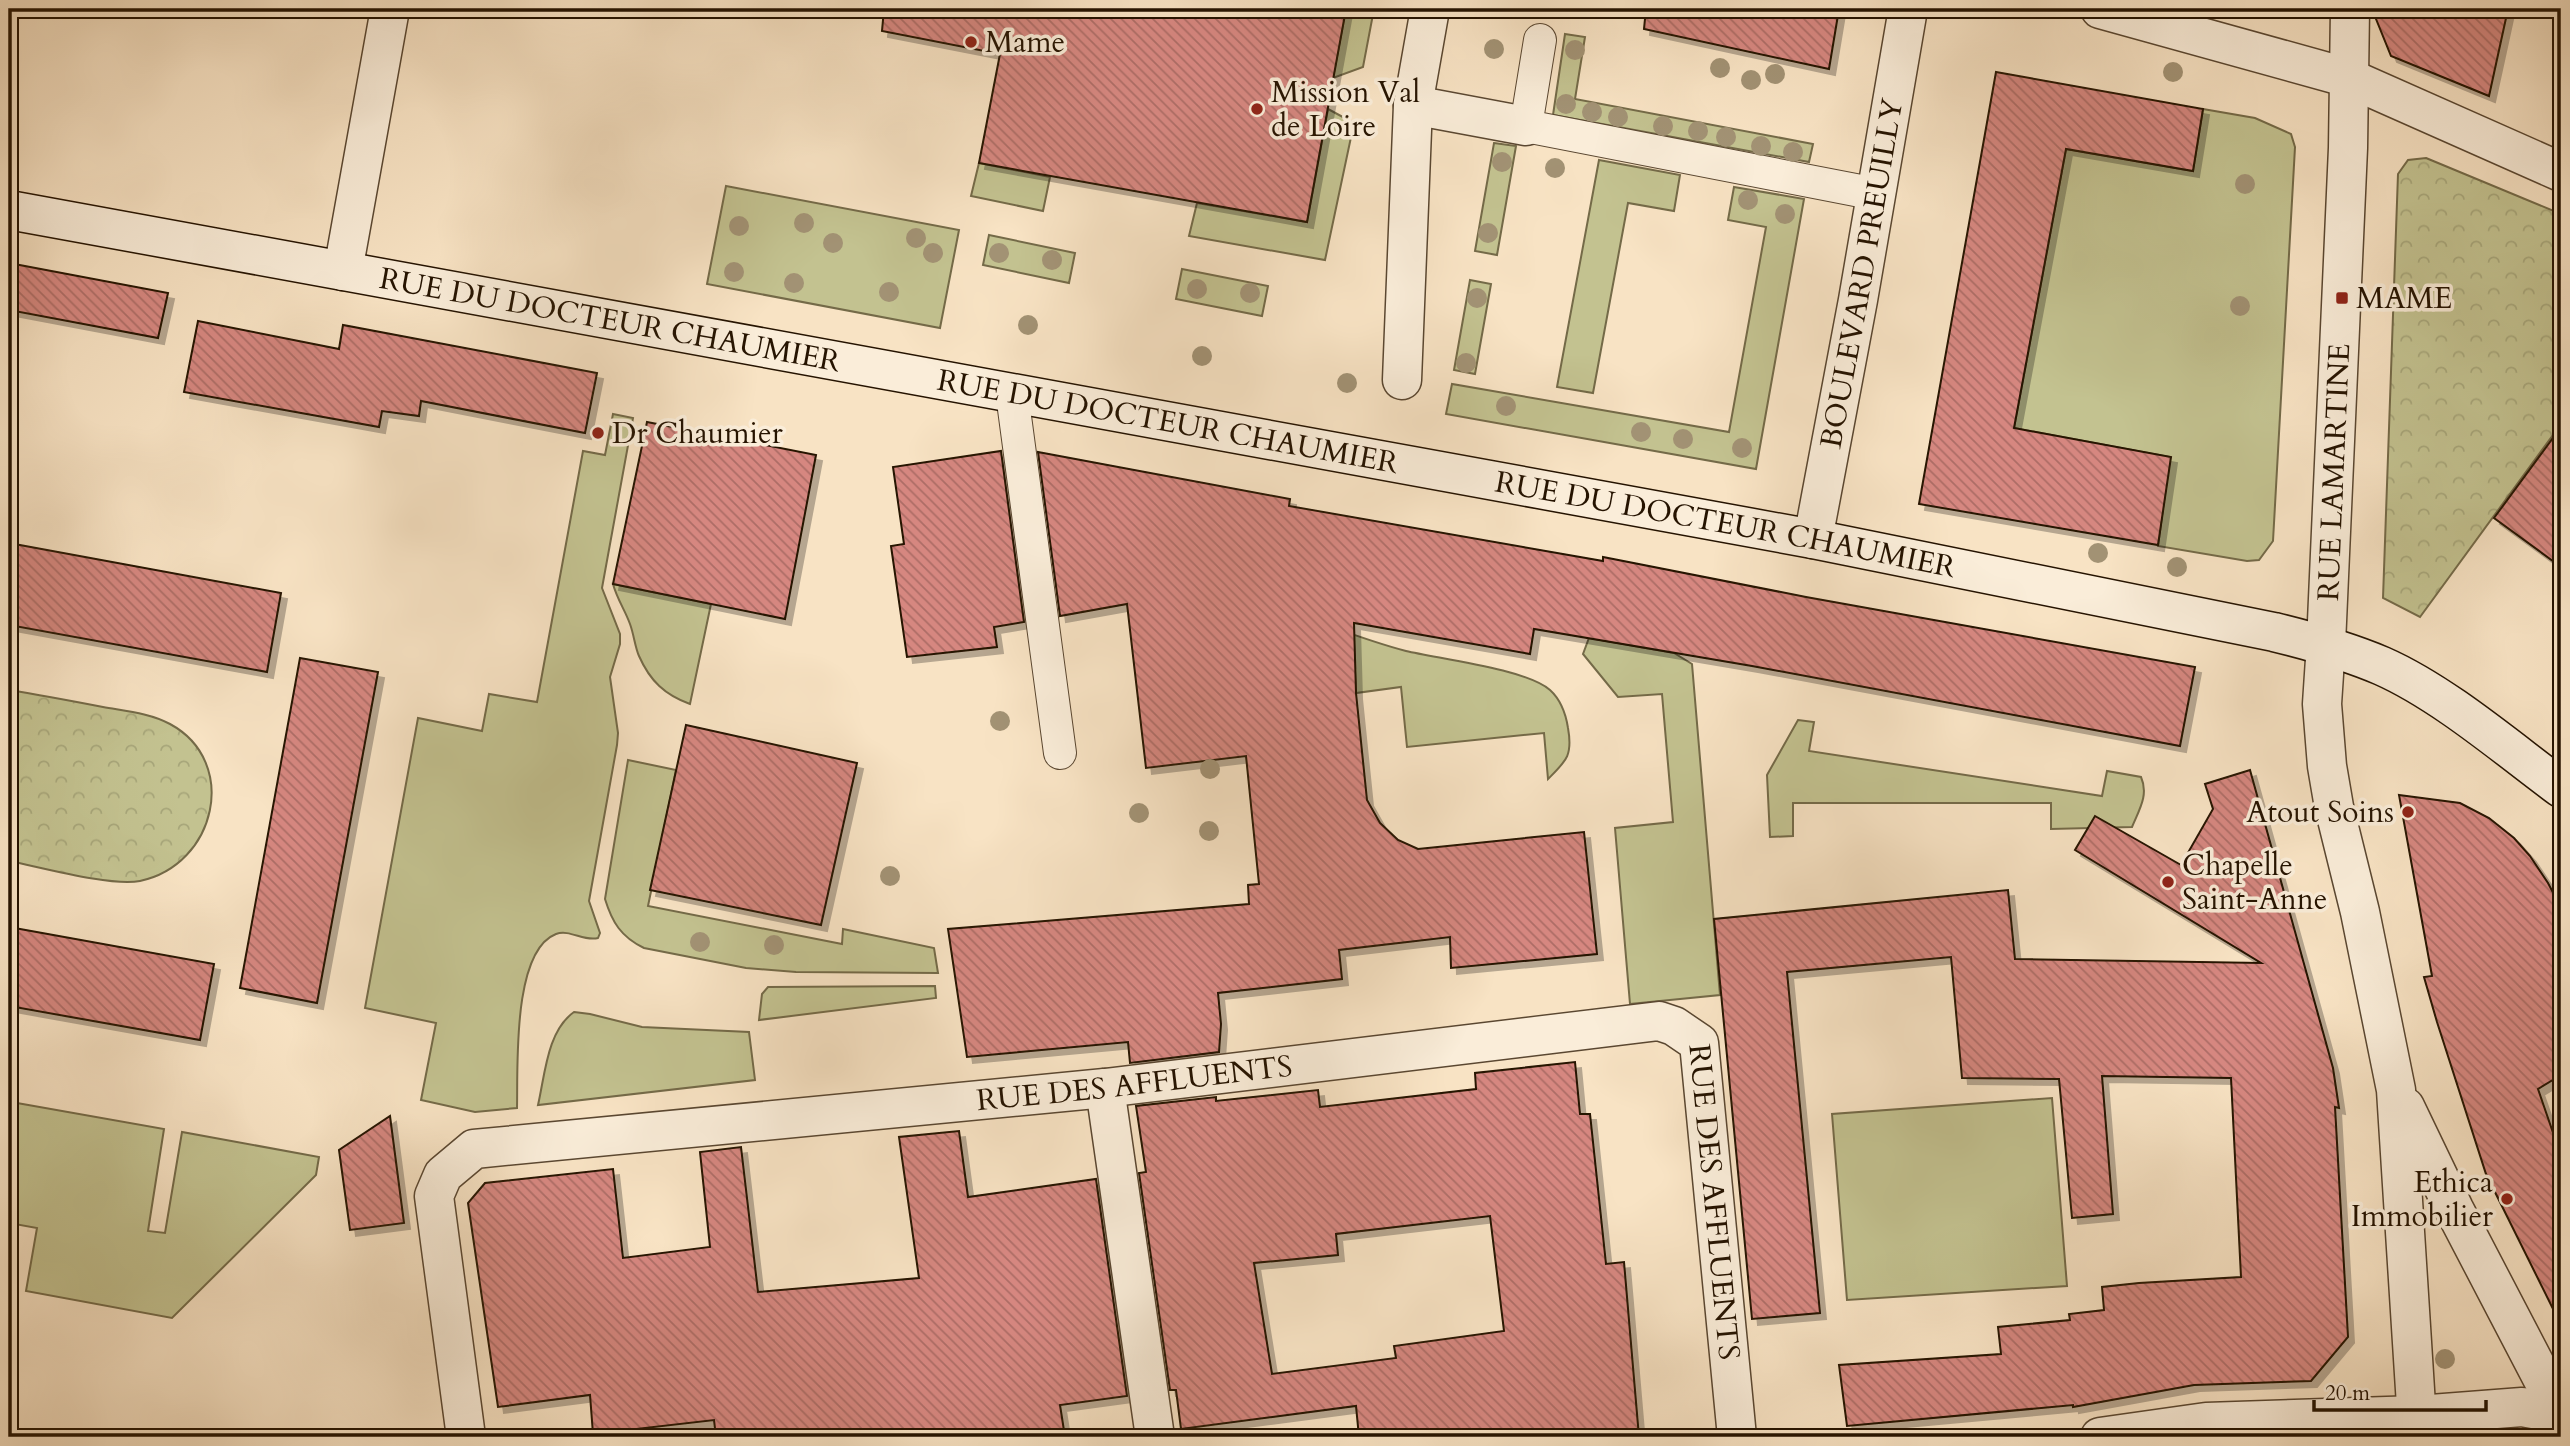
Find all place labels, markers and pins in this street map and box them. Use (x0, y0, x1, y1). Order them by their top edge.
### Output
place label: Mame (985, 22, 1065, 63)
marker: Mame (963, 34, 979, 50)
place label: Mission Val de Loire (1271, 72, 1421, 147)
marker: Mission Val de Loire (1249, 101, 1265, 117)
place label: MAME (2356, 278, 2452, 319)
marker: MAME (2334, 290, 2350, 306)
place label: Dr Chaumier (612, 413, 783, 454)
marker: Dr Chaumier (590, 425, 606, 441)
place label: Atout Soins (2246, 792, 2394, 833)
marker: Atout Soins (2400, 804, 2416, 820)
place label: Chapelle Saint-Anne (2182, 845, 2327, 920)
marker: Chapelle Saint-Anne (2160, 874, 2176, 890)
place label: Ethica Immobilier (2351, 1162, 2493, 1237)
marker: Ethica Immobilier (2499, 1191, 2515, 1207)

